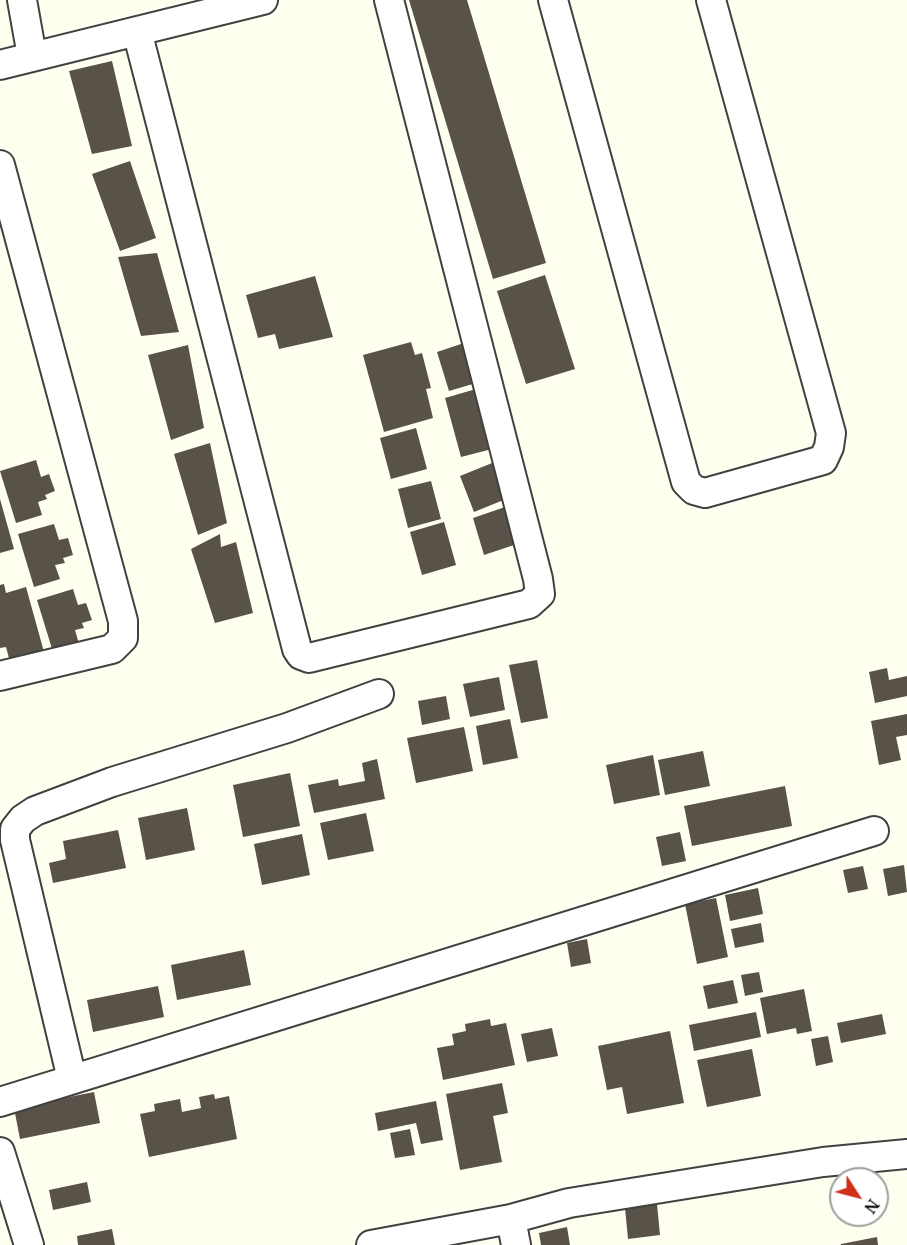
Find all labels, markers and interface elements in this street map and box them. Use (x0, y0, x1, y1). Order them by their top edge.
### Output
north arrow (829, 1167, 889, 1227)
text: N (859, 1195, 885, 1218)

